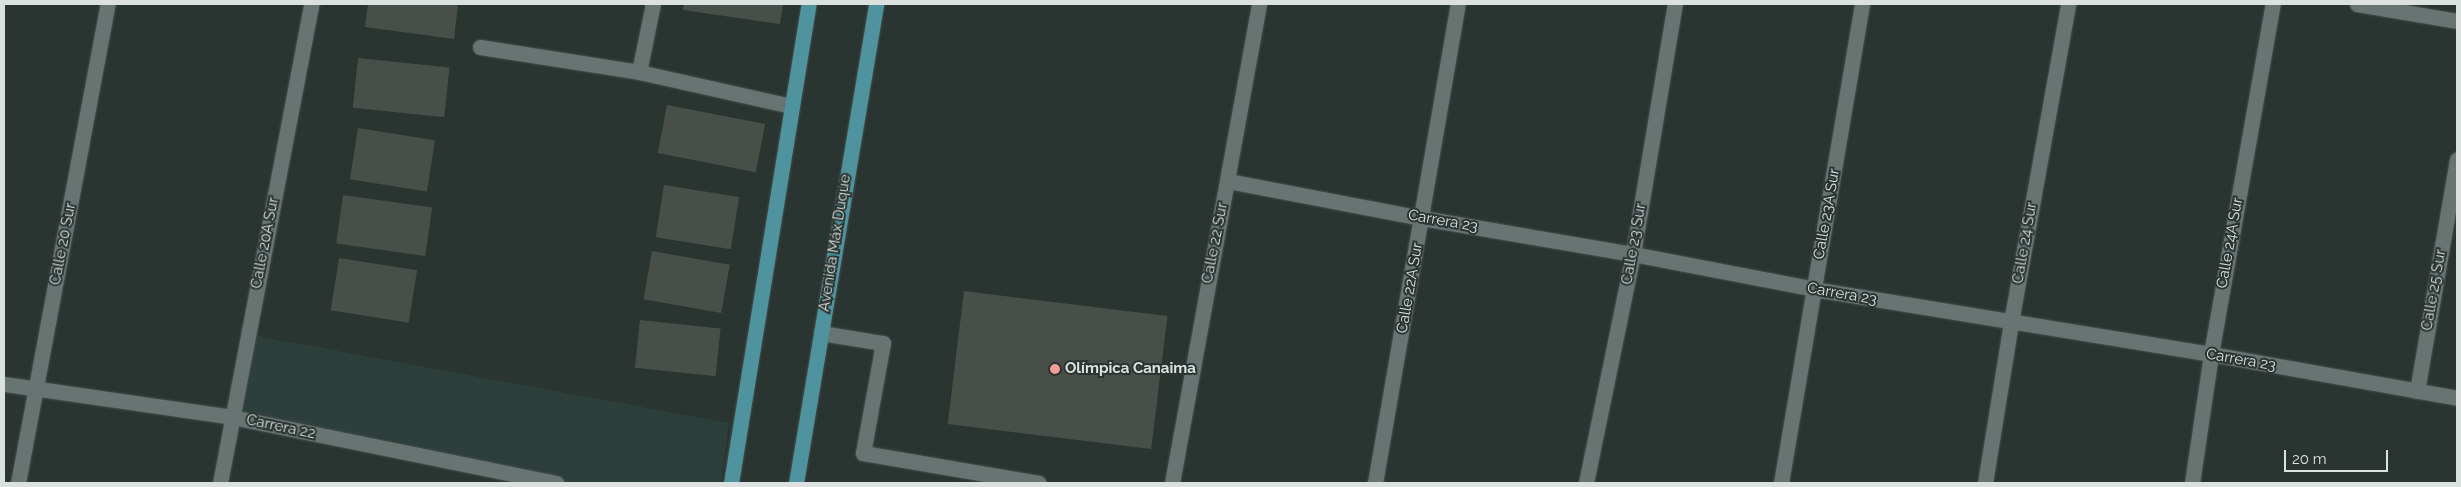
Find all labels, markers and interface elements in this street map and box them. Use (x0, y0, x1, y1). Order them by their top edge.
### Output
street label: Calle 23A Sur (1810, 167, 1844, 261)
street label: Avenida Máx Duque (815, 173, 855, 313)
street label: Calle 20A Sur (247, 196, 283, 290)
street label: Calle 24A Sur (2213, 196, 2247, 290)
street label: Calle 20 Sur (46, 201, 80, 287)
street label: Calle 22 Sur (1198, 201, 1232, 285)
street label: Calle 24 Sur (2009, 201, 2041, 285)
street label: Calle 23 Sur (1618, 202, 1650, 286)
street label: Carrera 23 (1407, 206, 1479, 236)
street label: Calle 22A Sur (1393, 241, 1427, 335)
street label: Calle 25 Sur (2418, 248, 2450, 332)
street label: Carrera 23 (1806, 279, 1878, 309)
street label: Carrera 23 (2205, 345, 2277, 375)
place label: Olímpica Canaima (1065, 360, 1196, 378)
marker: Olímpica Canaima (1049, 363, 1061, 375)
street label: Carrera 22 (245, 411, 317, 443)
scale bar (2286, 440, 2390, 472)
text: 20 m (2292, 450, 2327, 468)

